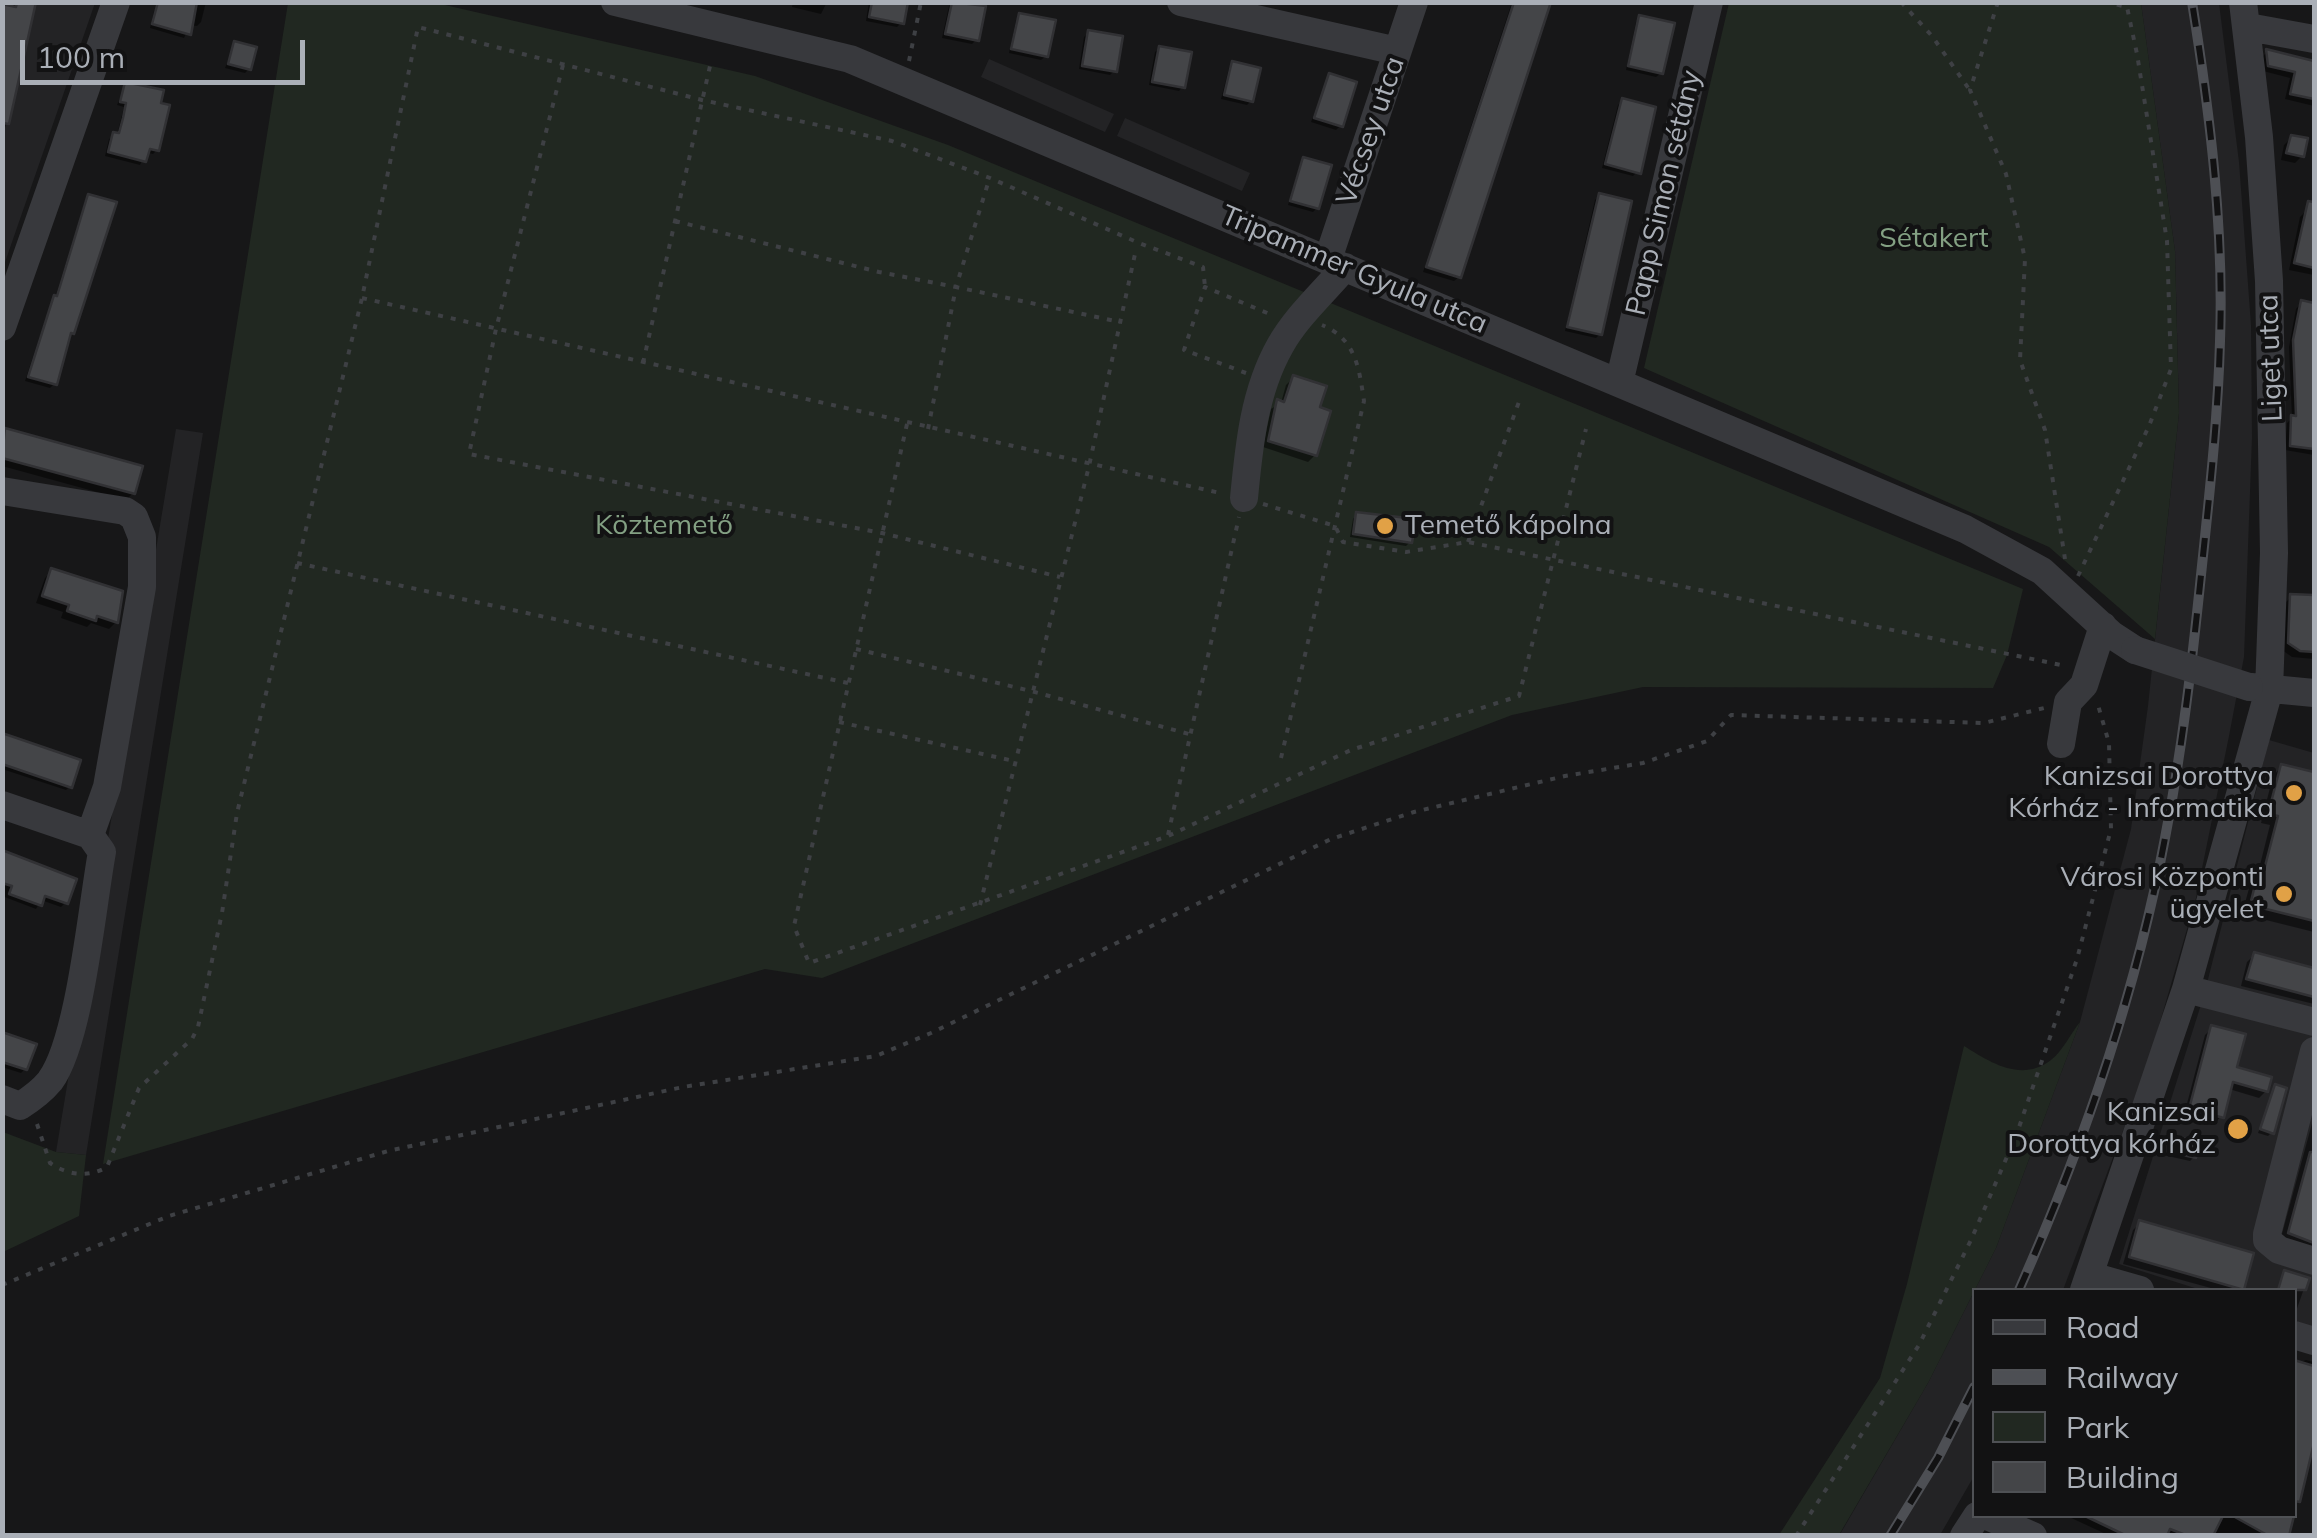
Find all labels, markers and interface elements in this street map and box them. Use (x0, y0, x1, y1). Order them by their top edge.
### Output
scale bar (25, 20, 310, 82)
text: 100 m (37, 38, 125, 76)
street label: Vécsey utca (1330, 53, 1412, 209)
street label: Papp Simon sétány (1619, 67, 1709, 319)
street label: Tripammer Gyula utca (1216, 199, 1492, 341)
park label: Sétakert (1879, 222, 1989, 256)
street label: Liget utca (2252, 294, 2290, 422)
park label: Köztemető (595, 509, 733, 543)
place label: Temető kápolna (1405, 509, 1612, 543)
marker: Temető kápolna (1374, 515, 1396, 537)
place label: Kanizsai Dorottya Kórház - Informatika (2008, 760, 2274, 826)
marker: Kanizsai Dorottya Kórház - Informatika (2283, 782, 2305, 804)
place label: Városi Központi ügyelet (2060, 861, 2264, 927)
marker: Városi Központi ügyelet (2273, 883, 2295, 905)
place label: Kanizsai Dorottya kórház (2007, 1096, 2216, 1162)
marker: Kanizsai Dorottya kórház (2225, 1116, 2251, 1142)
legend (1972, 1288, 2297, 1518)
text: Road (2066, 1308, 2140, 1346)
text: Railway (2066, 1358, 2179, 1396)
text: Park (2066, 1408, 2129, 1446)
text: Building (2066, 1458, 2179, 1496)

